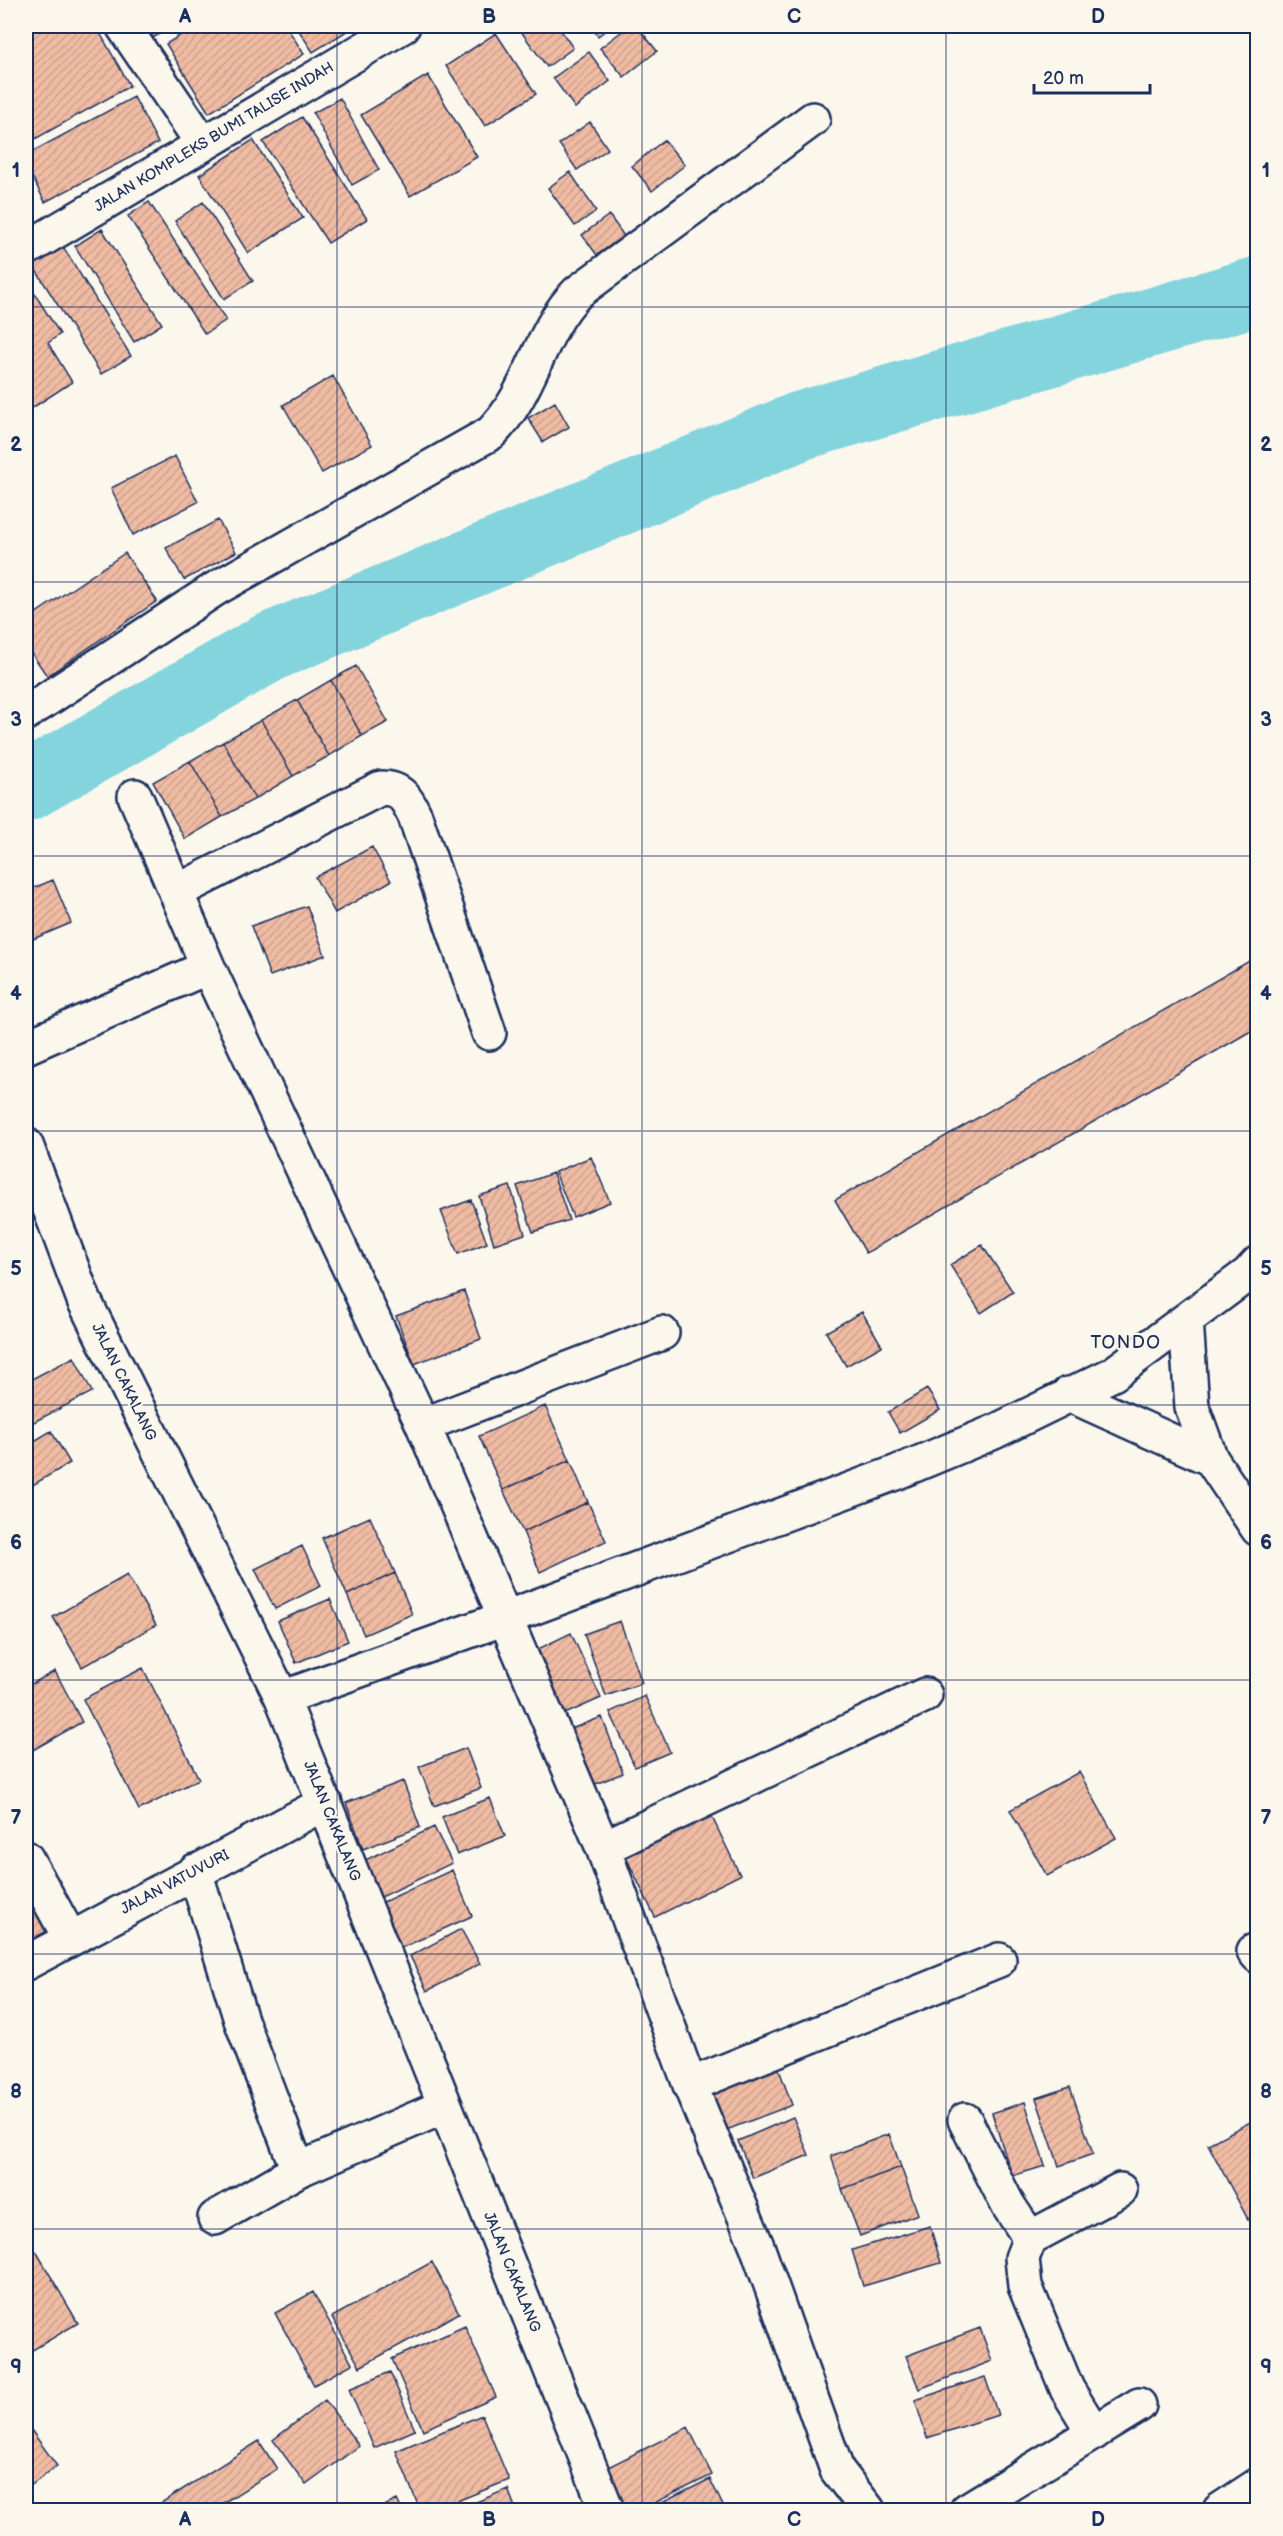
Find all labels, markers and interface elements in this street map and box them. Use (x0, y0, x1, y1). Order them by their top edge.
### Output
text: A (178, 5, 192, 29)
text: B (482, 5, 496, 29)
text: C (787, 5, 801, 29)
text: D (1091, 5, 1105, 29)
scale bar (1034, 57, 1150, 95)
street label: JALAN KOMPLEKS BUMI TALISE INDAH (91, 58, 337, 216)
text: 20 m (1043, 68, 1084, 89)
text: 1 (12, 159, 20, 183)
text: 1 (1262, 159, 1270, 183)
text: 2 (10, 433, 22, 457)
text: 2 (1260, 433, 1272, 457)
text: 3 (10, 708, 22, 732)
text: 3 (1260, 708, 1272, 732)
text: 4 (10, 982, 22, 1006)
text: 4 (1260, 982, 1272, 1006)
text: 5 (10, 1257, 22, 1281)
text: 5 (1260, 1257, 1272, 1281)
street label: JALAN CAKALANG (87, 1320, 161, 1444)
district label: TONDO (1090, 1332, 1162, 1353)
text: 6 (10, 1531, 22, 1555)
text: 6 (1260, 1531, 1272, 1555)
street label: JALAN CAKALANG (299, 1758, 365, 1884)
text: 7 (10, 1806, 22, 1830)
text: 7 (1260, 1806, 1272, 1830)
street label: JALAN VATUVURI (117, 1845, 233, 1919)
text: 8 (10, 2080, 22, 2104)
text: 8 (1260, 2080, 1272, 2104)
street label: JALAN CAKALANG (479, 2209, 545, 2335)
text: 9 (10, 2355, 22, 2379)
text: 9 (1260, 2355, 1272, 2379)
text: A (178, 2508, 192, 2532)
text: B (482, 2508, 496, 2532)
text: C (787, 2508, 801, 2532)
text: D (1091, 2508, 1105, 2532)

